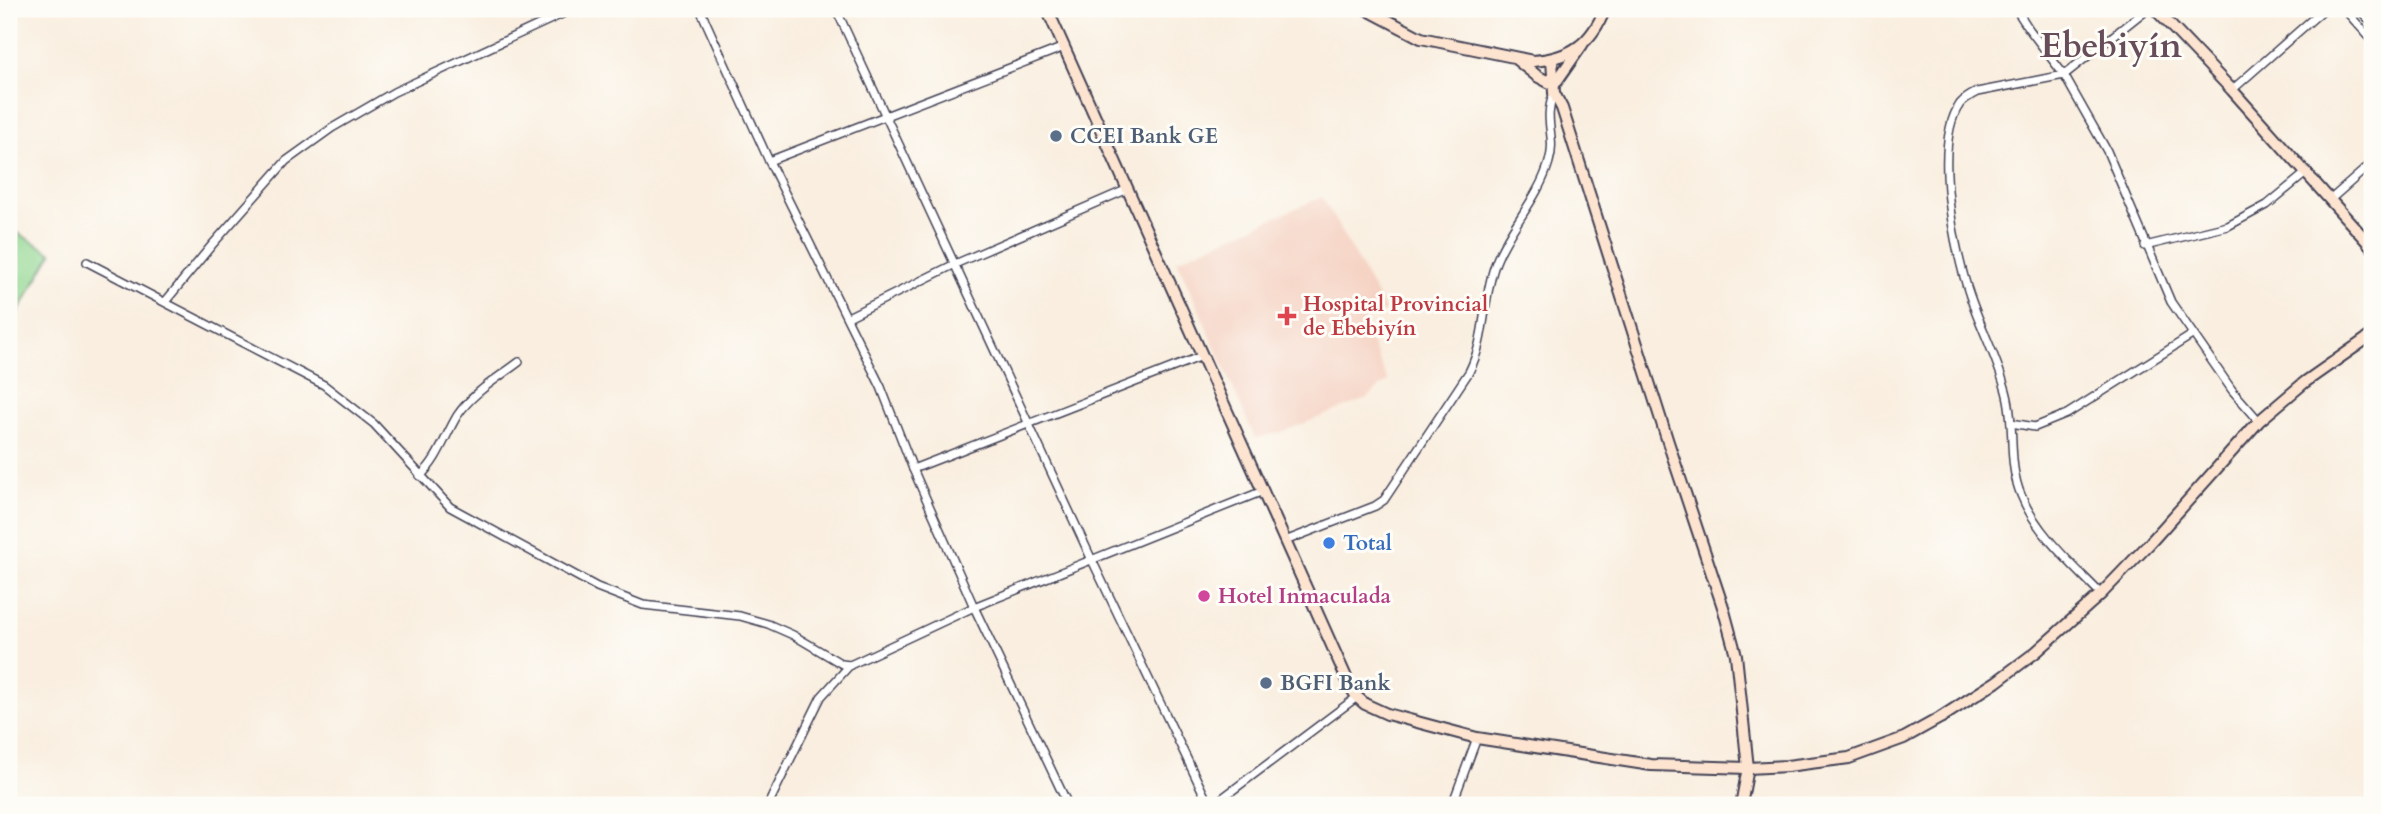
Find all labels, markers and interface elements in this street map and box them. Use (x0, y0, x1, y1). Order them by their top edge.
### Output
district label: Ebebiyín (2040, 22, 2183, 70)
place label: CCEI Bank GE (1070, 122, 1218, 151)
marker: CCEI Bank GE (1048, 128, 1064, 144)
place label: Hospital Provincial de Ebebiyín (1303, 290, 1488, 343)
marker: Hospital Provincial de Ebebiyín (1277, 306, 1297, 326)
place label: Total (1343, 529, 1392, 558)
marker: Total (1321, 535, 1337, 551)
place label: Hotel Inmaculada (1218, 582, 1392, 611)
marker: Hotel Inmaculada (1196, 588, 1212, 604)
place label: BGFI Bank (1280, 669, 1391, 698)
marker: BGFI Bank (1258, 675, 1274, 691)

